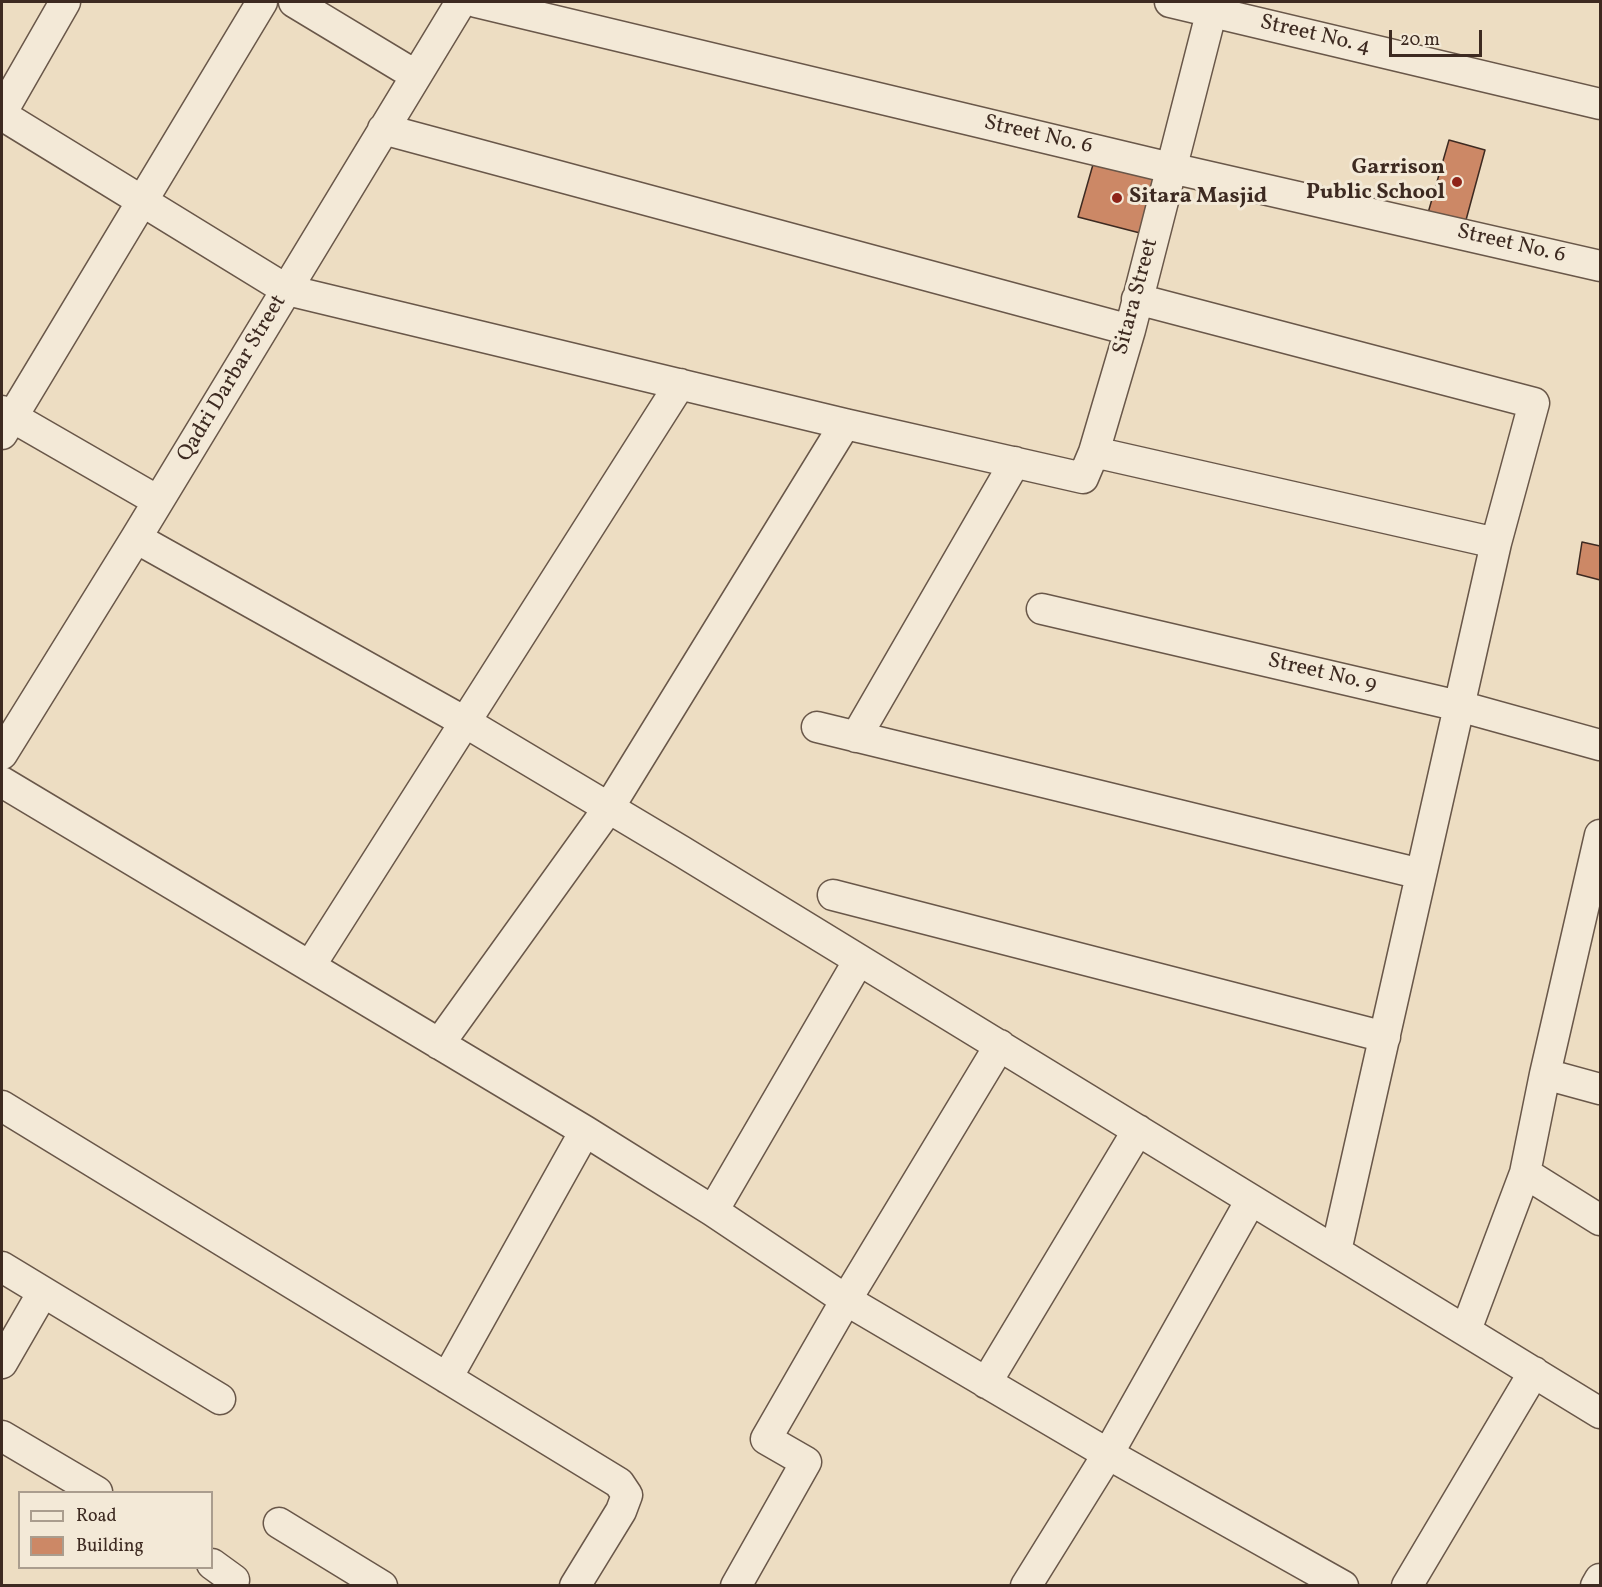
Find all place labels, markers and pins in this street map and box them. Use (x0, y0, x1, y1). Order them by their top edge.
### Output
place label: Garrison Public School (1306, 156, 1445, 208)
marker: Garrison Public School (1450, 175, 1464, 189)
place label: Sitara Masjid (1129, 185, 1267, 211)
marker: Sitara Masjid (1110, 191, 1124, 205)

